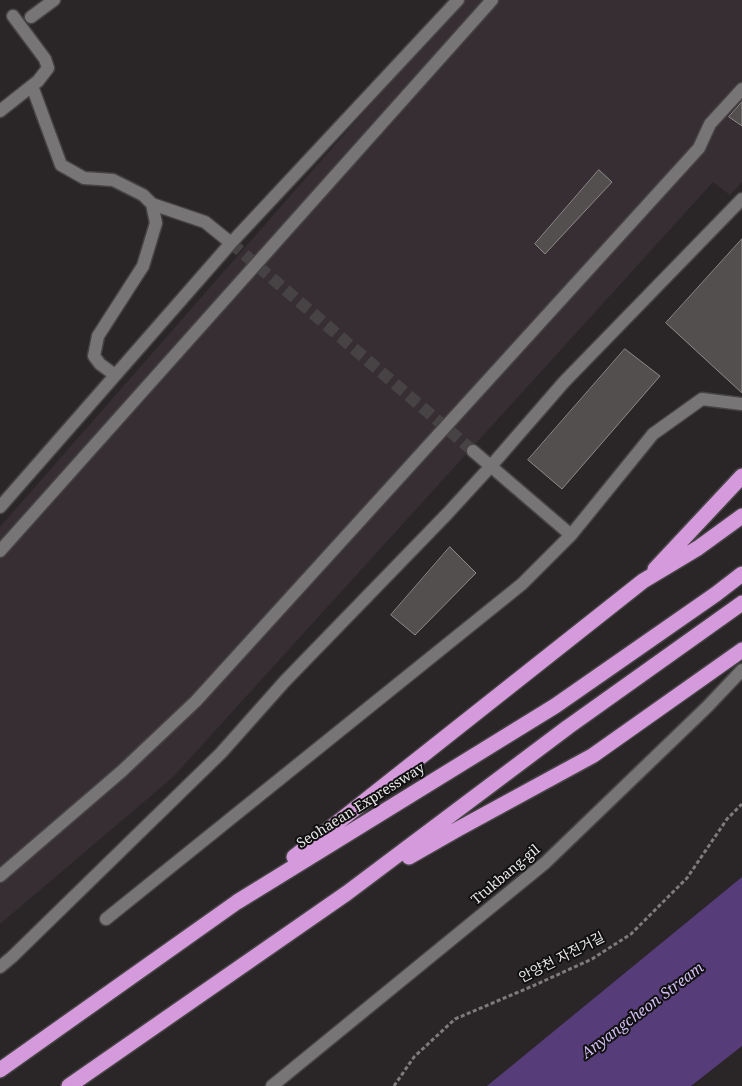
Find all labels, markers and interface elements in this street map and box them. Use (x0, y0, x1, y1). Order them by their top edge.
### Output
street label: Seohaean Expressway (294, 760, 428, 852)
street label: Ttukbang-gil (468, 841, 544, 909)
street label: 안양천 자전거길 (516, 929, 608, 987)
water label: Anyangcheon Stream (578, 959, 708, 1063)

